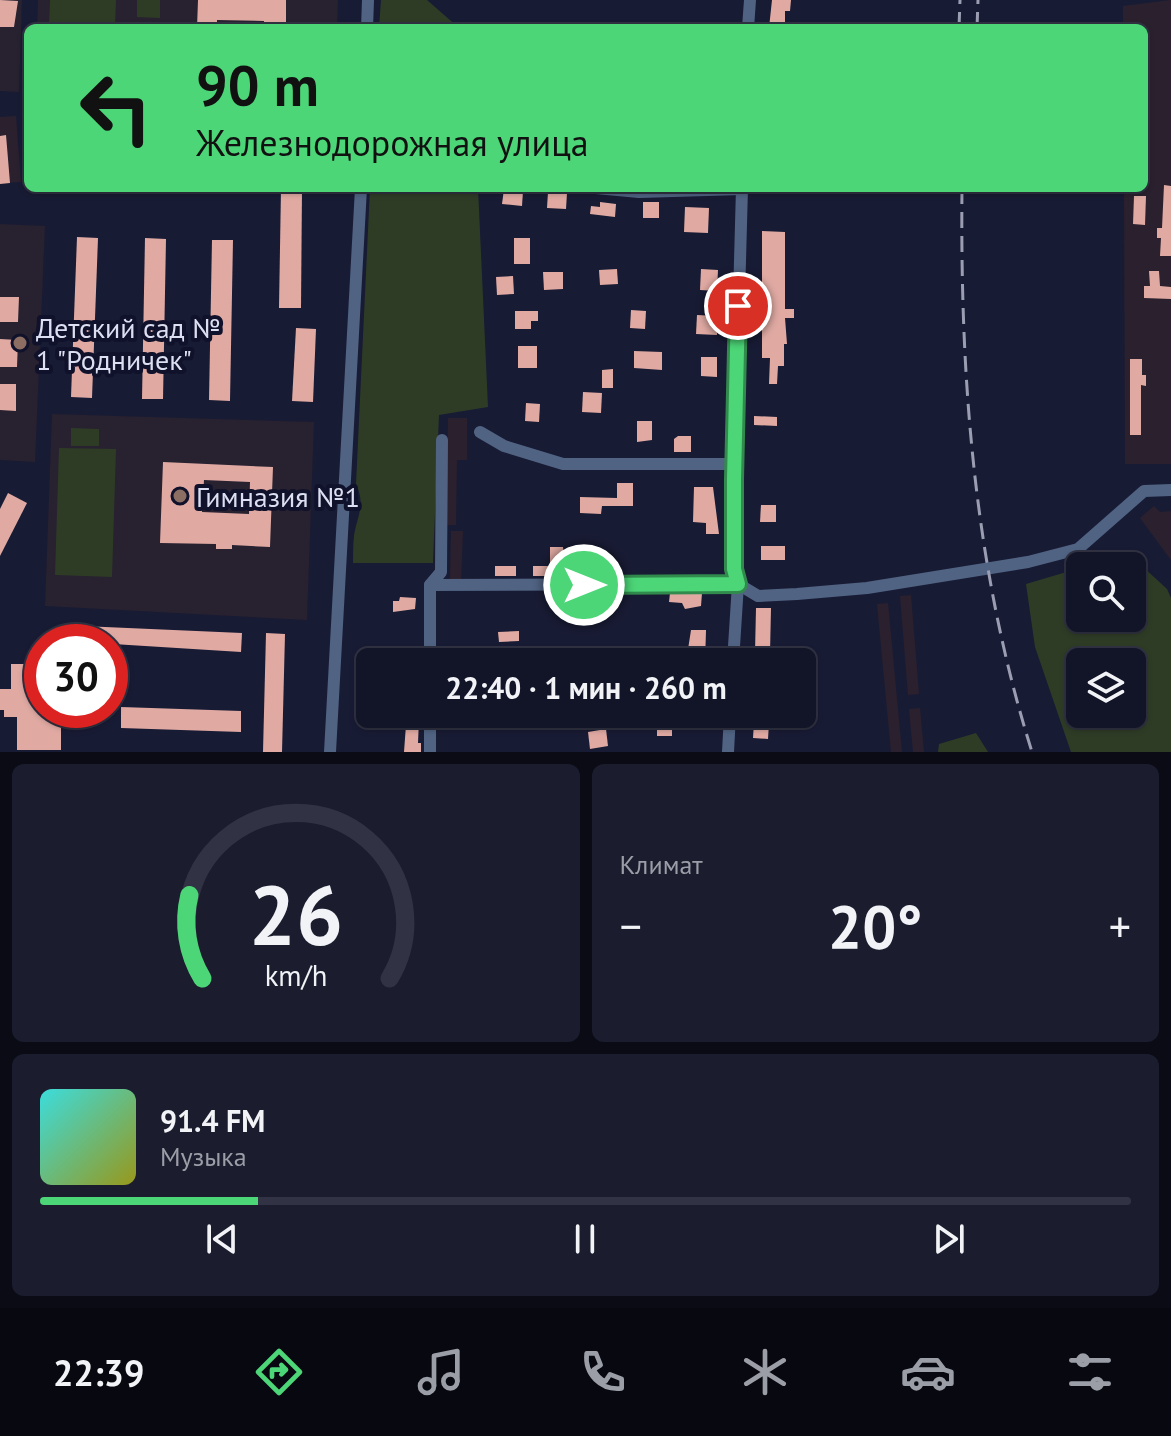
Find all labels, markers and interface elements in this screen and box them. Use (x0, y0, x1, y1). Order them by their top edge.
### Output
text: 90 m (196, 49, 319, 121)
icon: left (64, 56, 168, 160)
text: Железнодорожная улица (196, 119, 589, 166)
pin (704, 272, 772, 340)
icon: arrive (716, 284, 760, 328)
place label: Детский сад № 1 "Родничек" (36, 309, 221, 378)
marker: Детский сад № 1 "Родничек" (11, 334, 29, 352)
place label: Гимназия №1 (196, 478, 360, 515)
marker: Гимназия №1 (171, 487, 189, 505)
position arrow (542, 543, 626, 627)
map controls (1066, 552, 1146, 728)
button: search (1066, 552, 1146, 632)
speed limit sign: 30 (24, 624, 128, 728)
button: layers (1066, 648, 1146, 728)
text: 22:40 · 1 мин · 260 m (445, 668, 727, 707)
text: Климат (620, 848, 703, 881)
text: 26 (249, 860, 343, 968)
text: 20° (828, 887, 922, 965)
text: − (620, 897, 642, 954)
text: + (1109, 897, 1131, 954)
text: km/h (264, 957, 327, 994)
text: 91.4 FM (160, 1101, 265, 1140)
text: Музыка (160, 1140, 247, 1173)
icon: previous (200, 1217, 244, 1261)
icon: pause (563, 1217, 607, 1261)
icon: next (927, 1217, 971, 1261)
icon: directions (251, 1344, 307, 1400)
icon: music (413, 1344, 469, 1400)
icon: phone (575, 1344, 631, 1400)
icon: climate (737, 1344, 793, 1400)
icon: car (900, 1344, 956, 1400)
icon: filters (1062, 1344, 1118, 1400)
text: 22:39 (53, 1349, 144, 1396)

